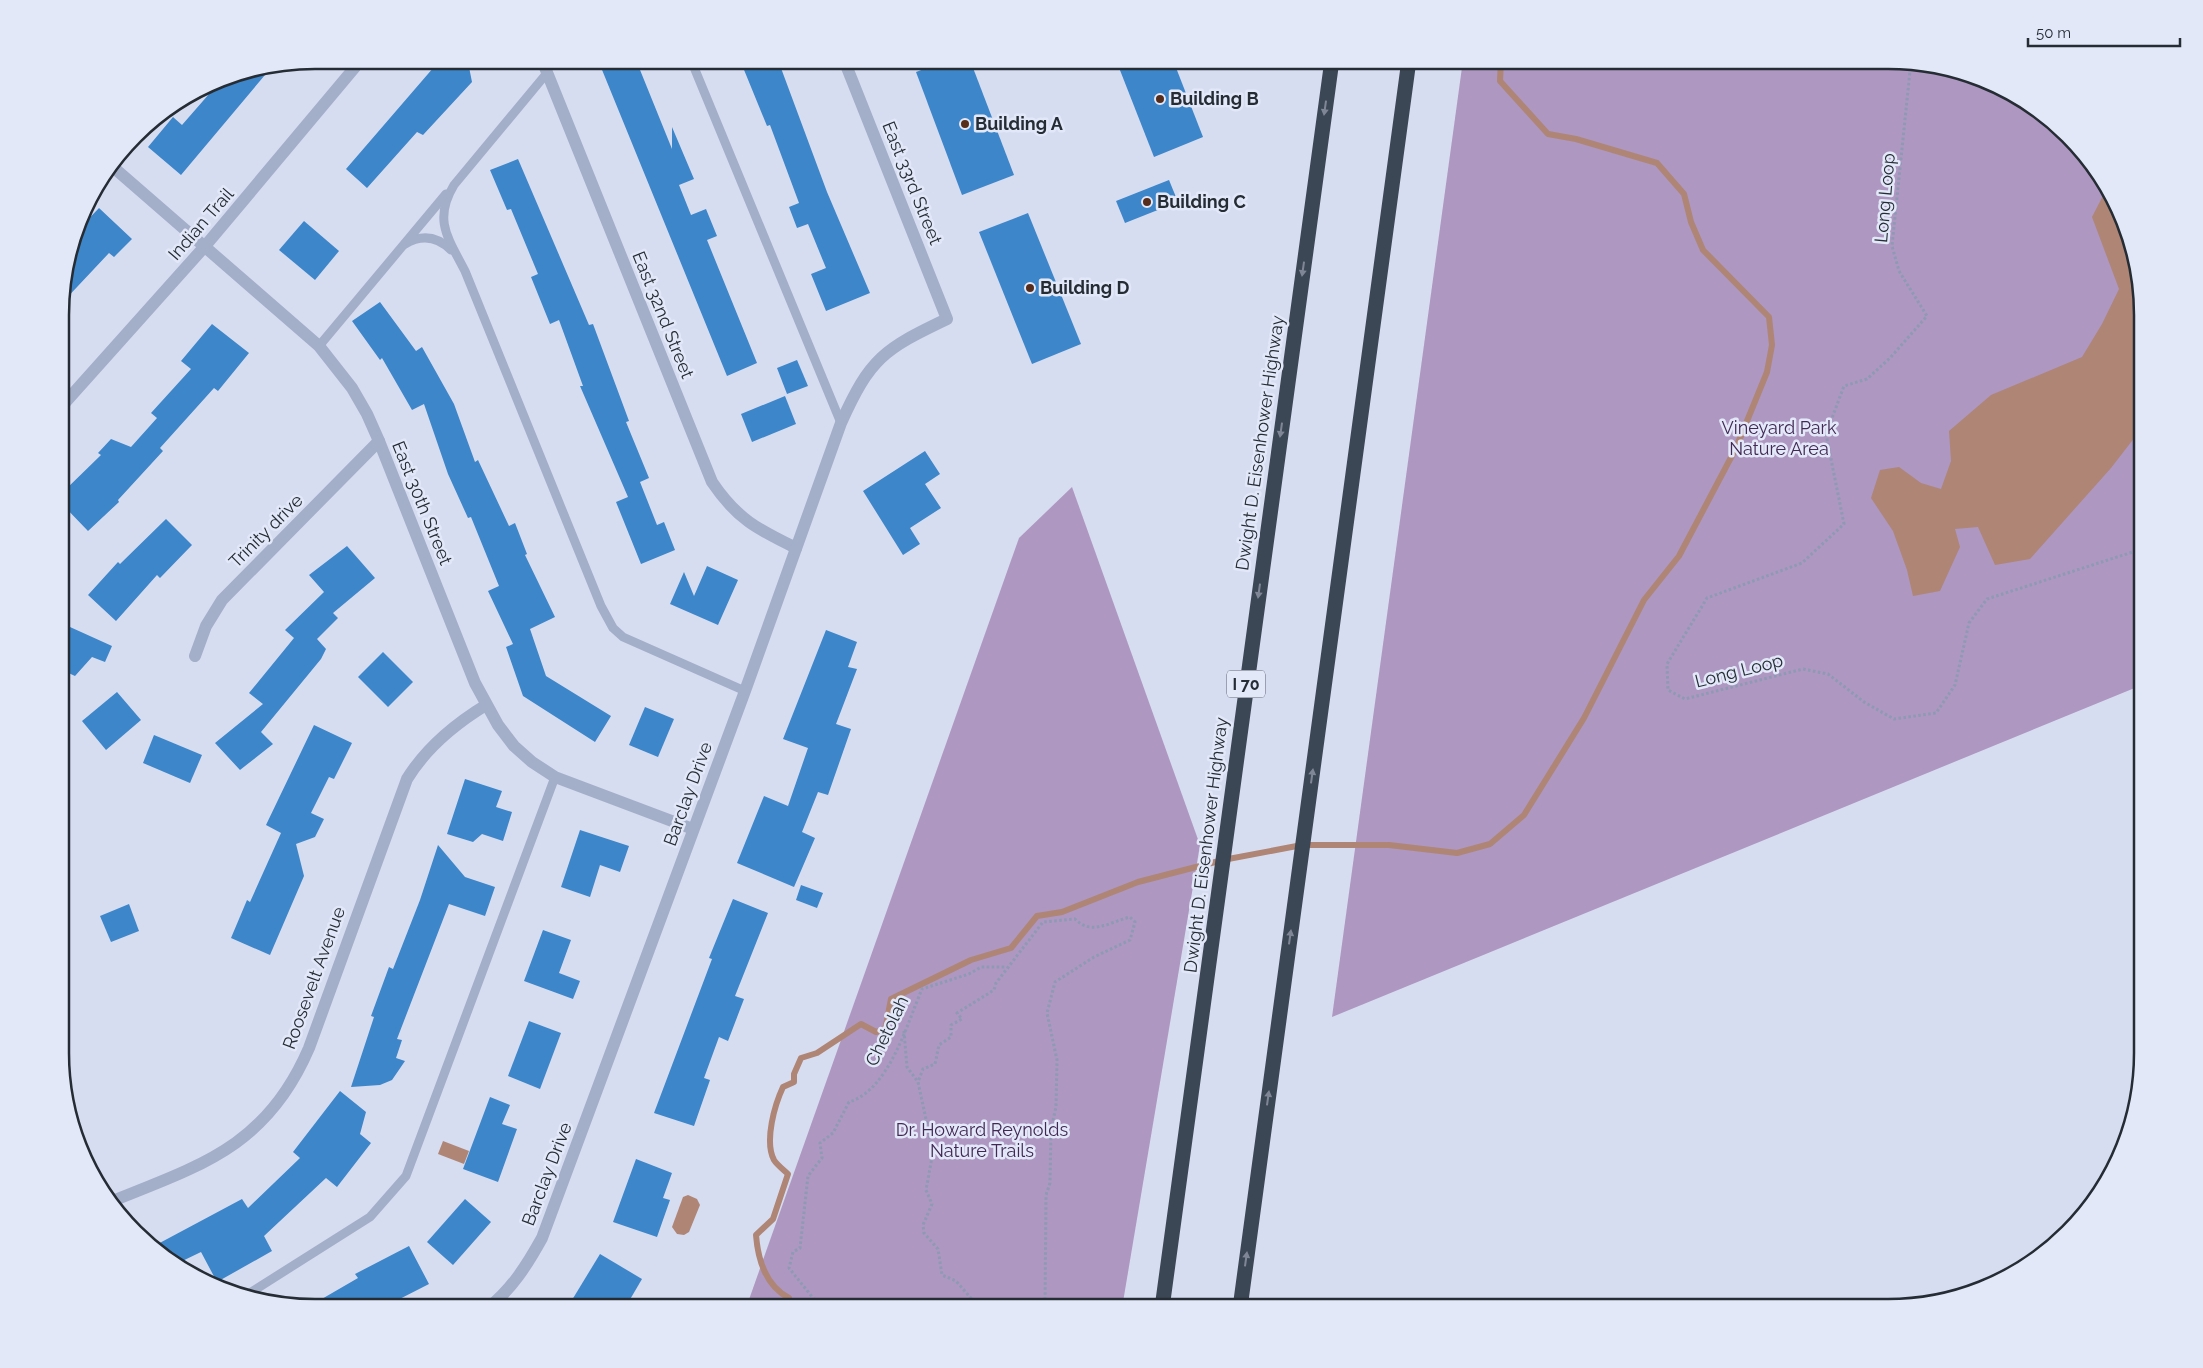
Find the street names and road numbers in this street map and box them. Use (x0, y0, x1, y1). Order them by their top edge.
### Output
street label: East 33rd Street (878, 118, 947, 247)
street label: Long Loop (1870, 152, 1899, 244)
street label: Indian Trail (164, 183, 238, 264)
street label: East 32nd Street (628, 248, 699, 381)
street label: Dwight D. Eisenhower Highway (1231, 314, 1288, 572)
street label: East 30th Street (388, 438, 457, 568)
street label: Trinity drive (225, 489, 307, 572)
street label: Long Loop (1693, 649, 1785, 692)
road number: I 70 (1227, 671, 1265, 698)
street label: Dwight D. Eisenhower Highway (1179, 716, 1232, 974)
street label: Barclay Drive (659, 739, 716, 849)
street label: Roosevelt Avenue (278, 903, 349, 1052)
street label: Chetolah (861, 992, 912, 1069)
street label: Barclay Drive (517, 1119, 576, 1228)

